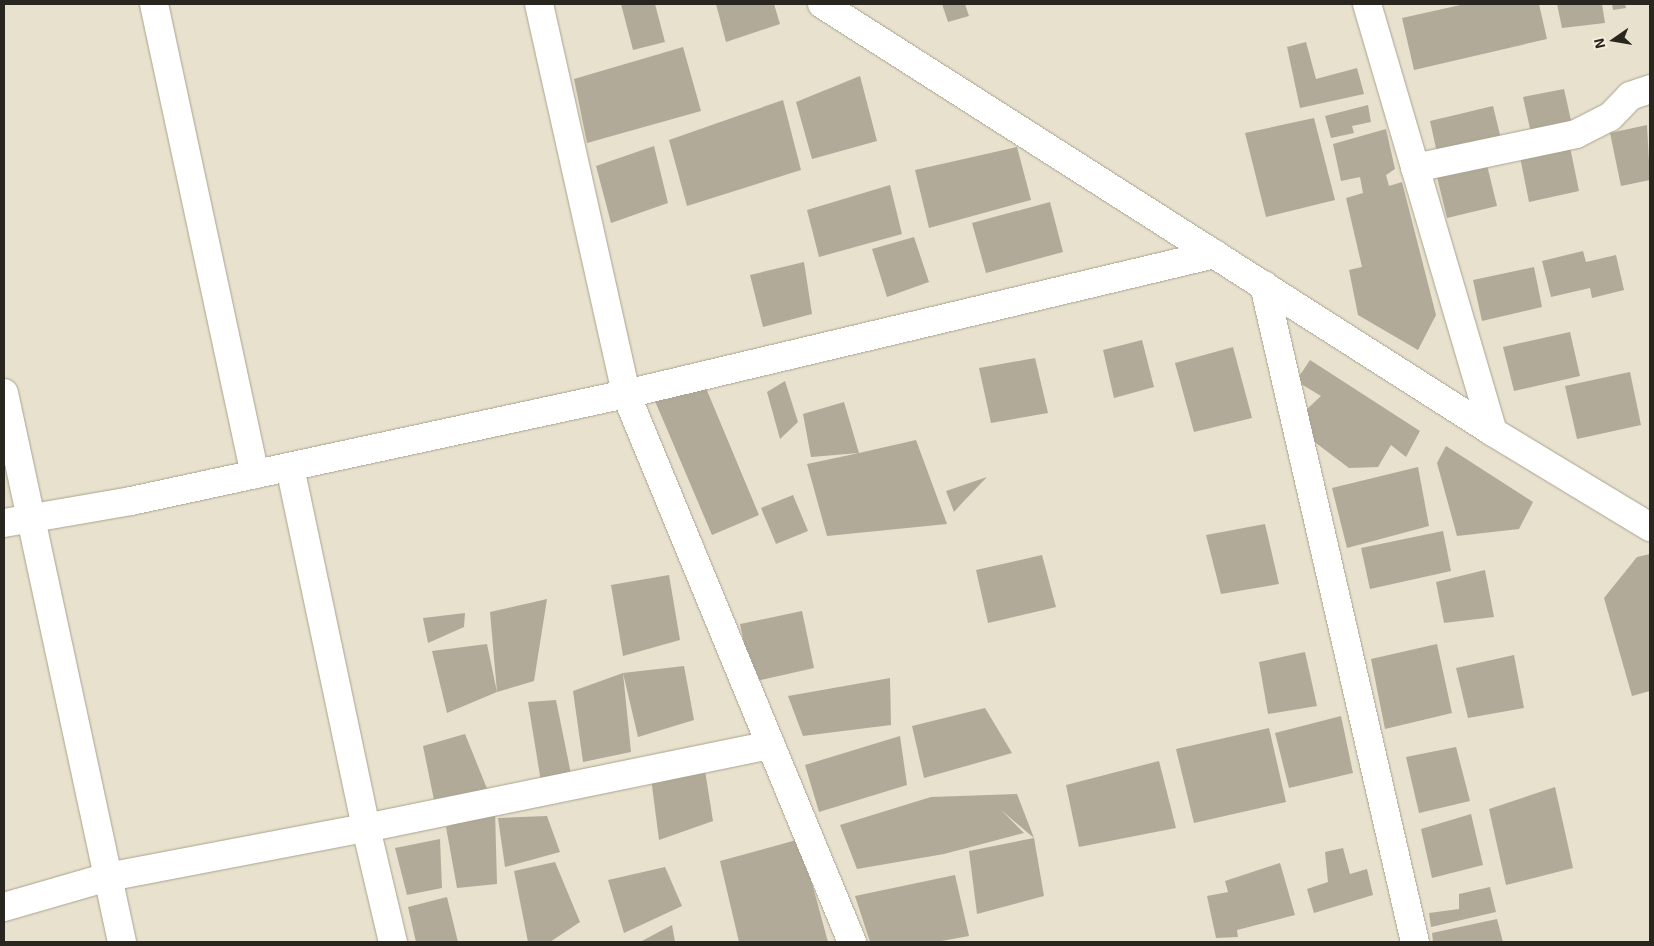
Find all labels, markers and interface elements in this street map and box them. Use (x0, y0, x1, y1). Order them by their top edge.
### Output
north arrow (1589, 15, 1639, 65)
text: N (1589, 37, 1608, 50)

